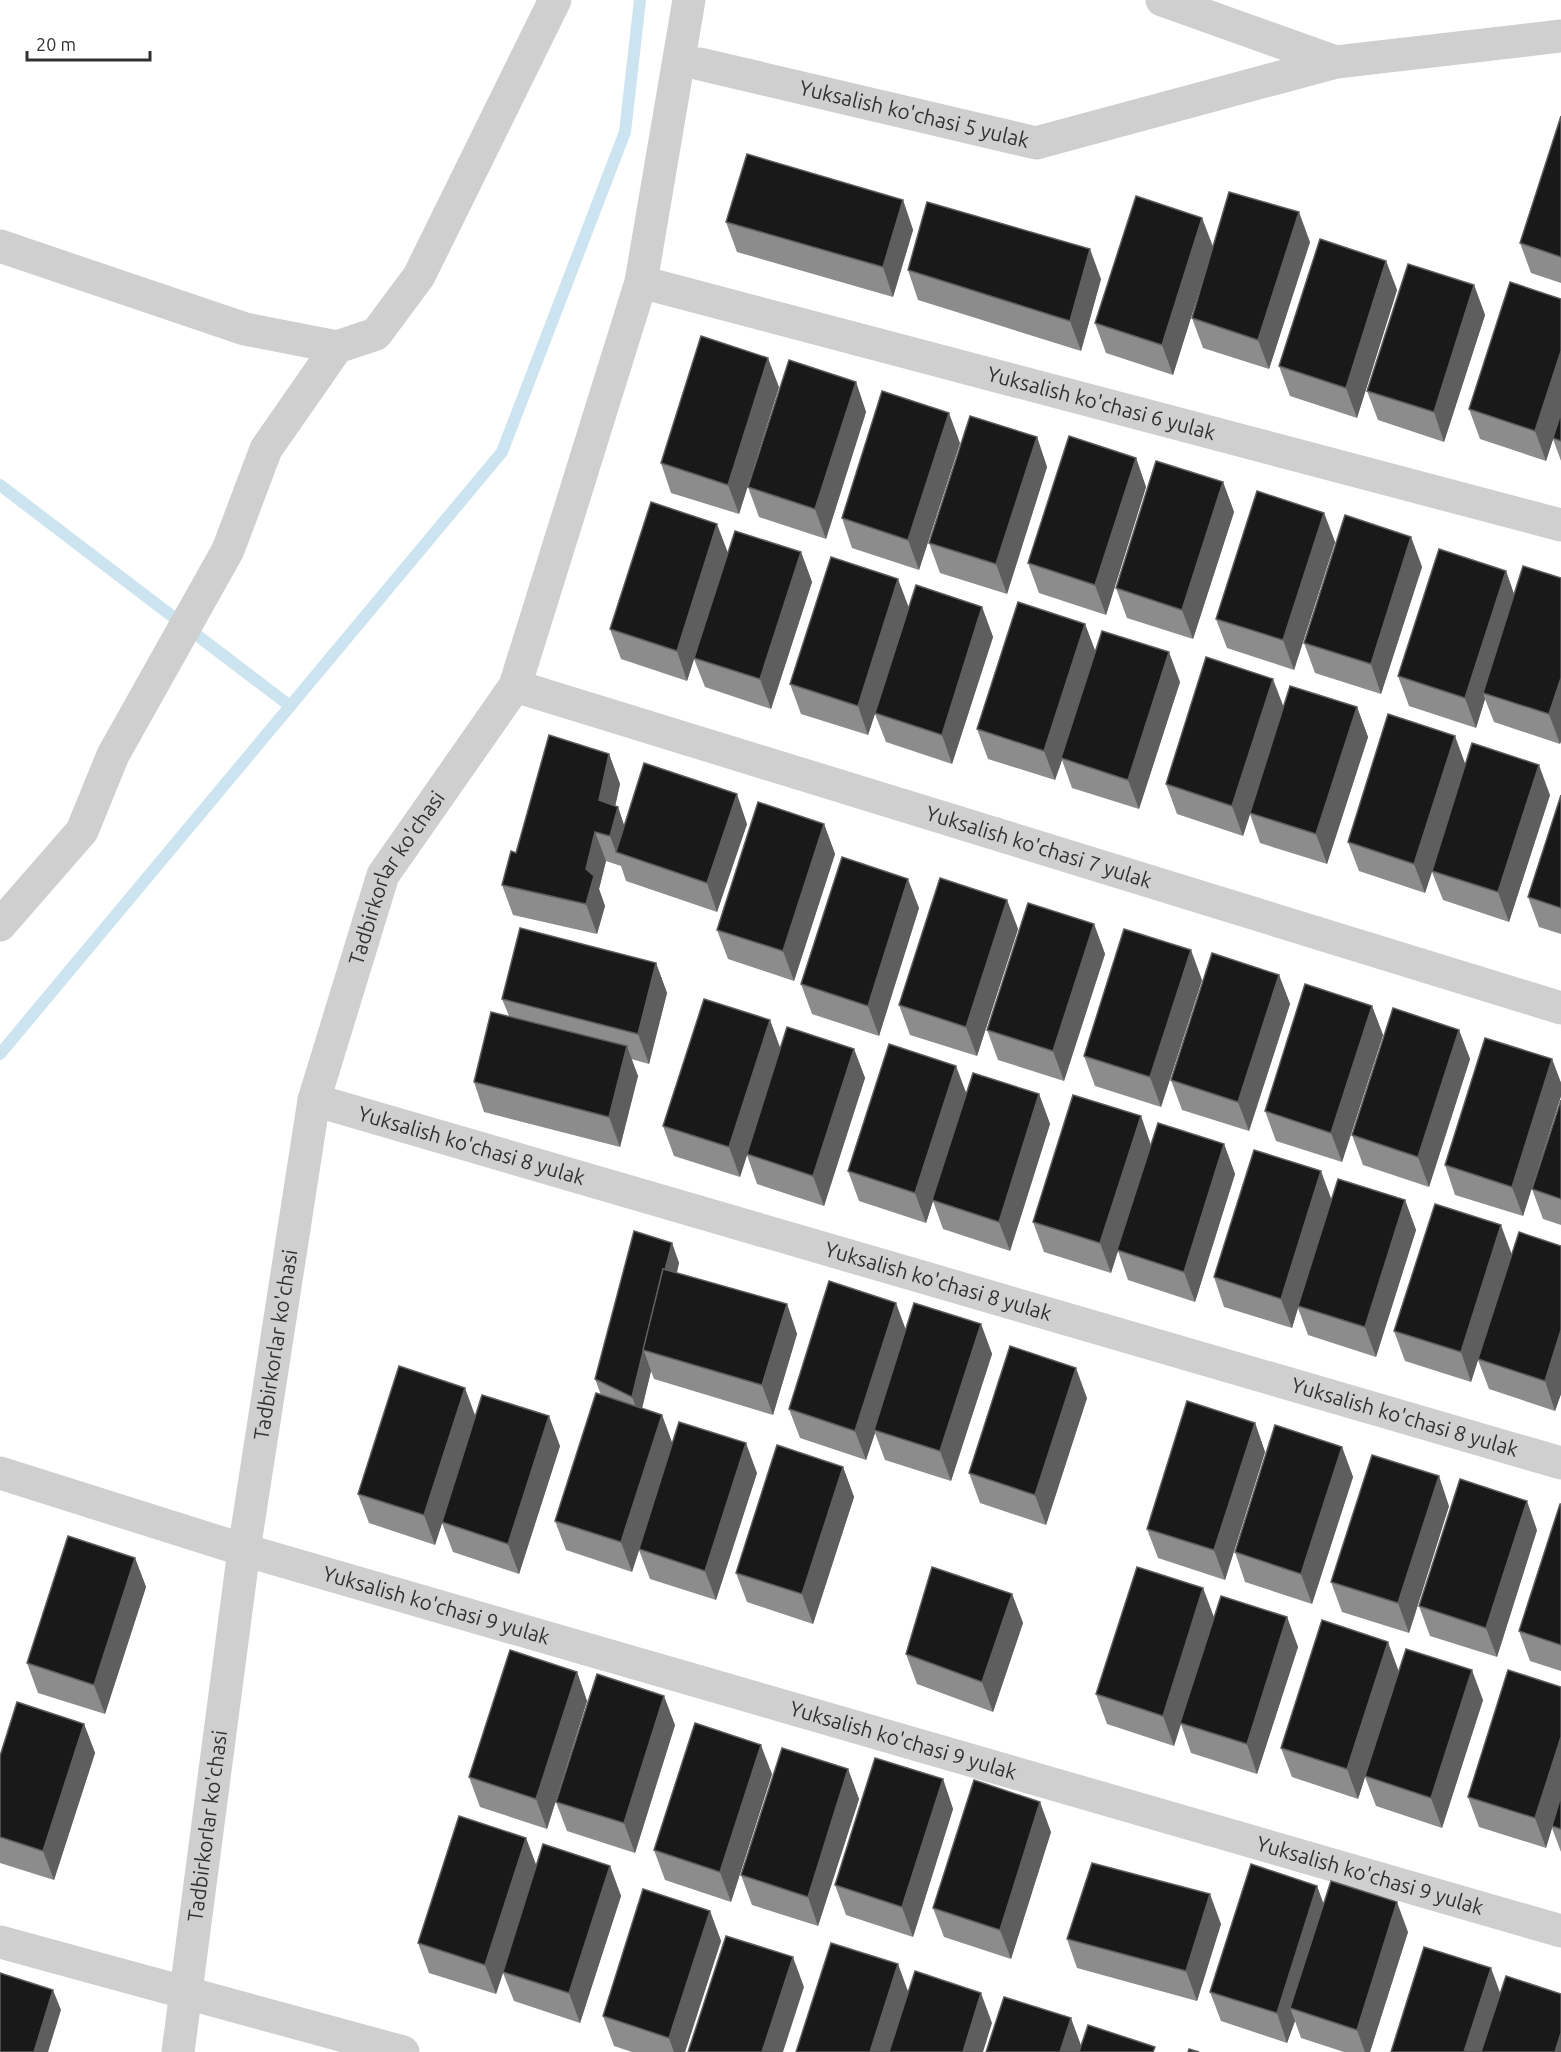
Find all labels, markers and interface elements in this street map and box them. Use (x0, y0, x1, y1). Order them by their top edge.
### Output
scale bar (27, 24, 150, 62)
text: 20 m (36, 34, 76, 54)
street label: Yuksalish ko'chasi 5 yulak (797, 75, 1032, 152)
street label: Yuksalish ko'chasi 6 yulak (985, 361, 1219, 444)
street label: Tadbirkorlar ko'chasi (343, 786, 449, 968)
street label: Yuksalish ko'chasi 7 yulak (923, 800, 1155, 892)
street label: Yuksalish ko'chasi 8 yulak (355, 1100, 588, 1189)
street label: Yuksalish ko'chasi 8 yulak (822, 1236, 1055, 1325)
street label: Tadbirkorlar ko'chasi (248, 1248, 302, 1442)
street label: Yuksalish ko'chasi 8 yulak (1289, 1372, 1522, 1461)
street label: Yuksalish ko'chasi 9 yulak (320, 1560, 553, 1649)
street label: Yuksalish ko'chasi 9 yulak (787, 1696, 1020, 1784)
street label: Tadbirkorlar ko'chasi (182, 1729, 231, 1923)
street label: Yuksalish ko'chasi 9 yulak (1254, 1831, 1487, 1919)

